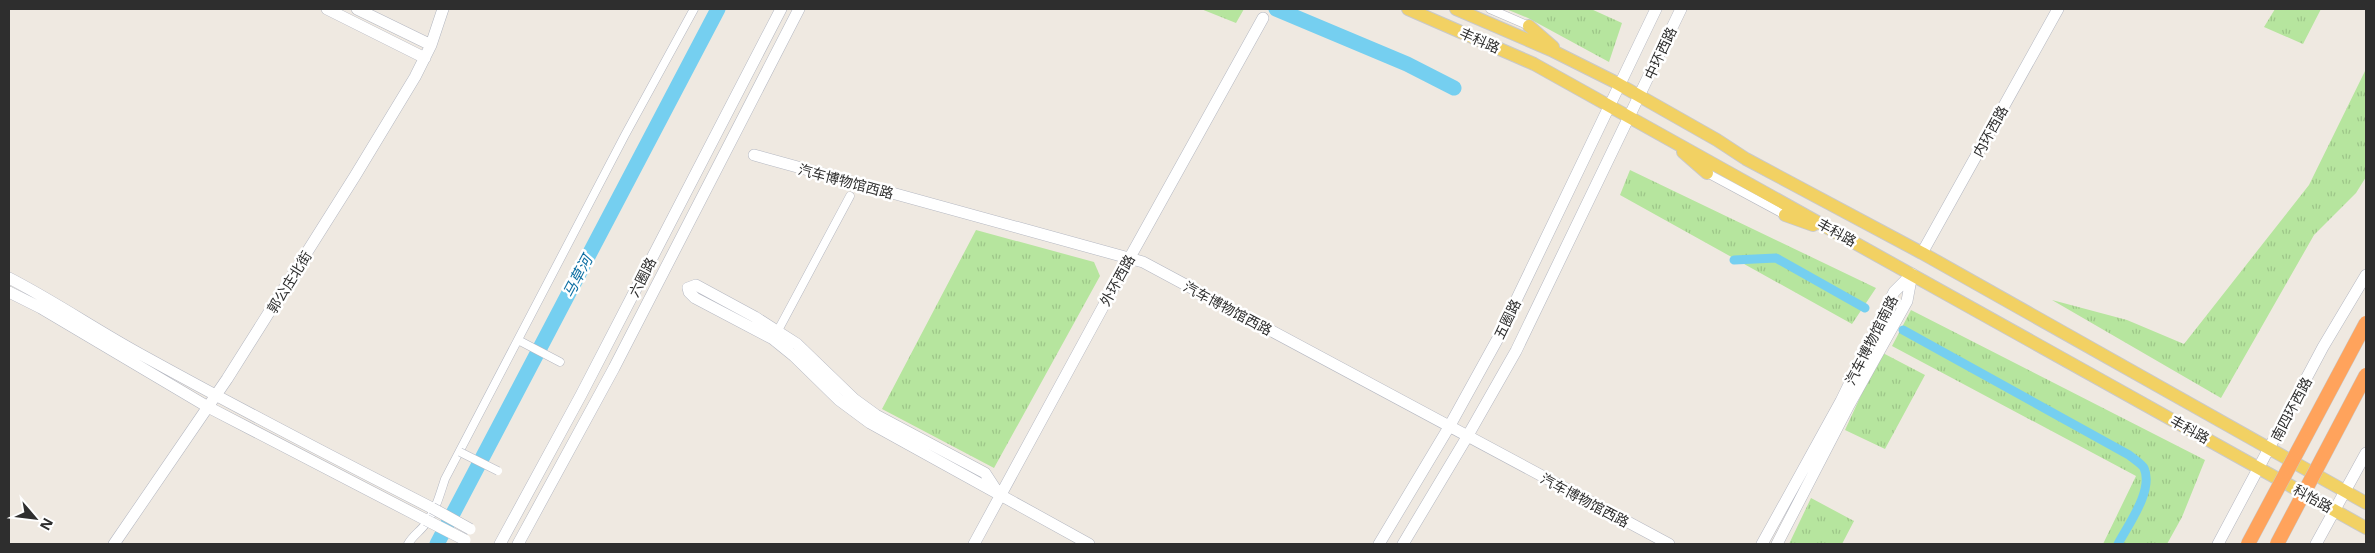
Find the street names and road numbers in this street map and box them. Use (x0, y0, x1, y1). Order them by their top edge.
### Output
street label: 丰科路 (1457, 23, 1503, 57)
street label: 中环西路 (1640, 24, 1680, 82)
street label: 内环西路 (1968, 102, 2012, 160)
street label: 汽车博物馆西路 (796, 159, 896, 203)
street label: 丰科路 (1814, 214, 1860, 250)
street label: 郭公庄北街 (262, 247, 316, 317)
street label: 外环西路 (1095, 251, 1139, 309)
street label: 六圈路 (624, 254, 660, 300)
street label: 汽车博物馆西路 (1180, 277, 1276, 339)
street label: 汽车博物馆南路 (1840, 292, 1902, 388)
street label: 五圈路 (1489, 296, 1525, 342)
street label: 南四环西路 (2266, 374, 2316, 444)
street label: 丰科路 (2167, 411, 2213, 447)
street label: 汽车博物馆西路 (1537, 469, 1633, 531)
street label: 科怡路 (2290, 480, 2336, 516)

